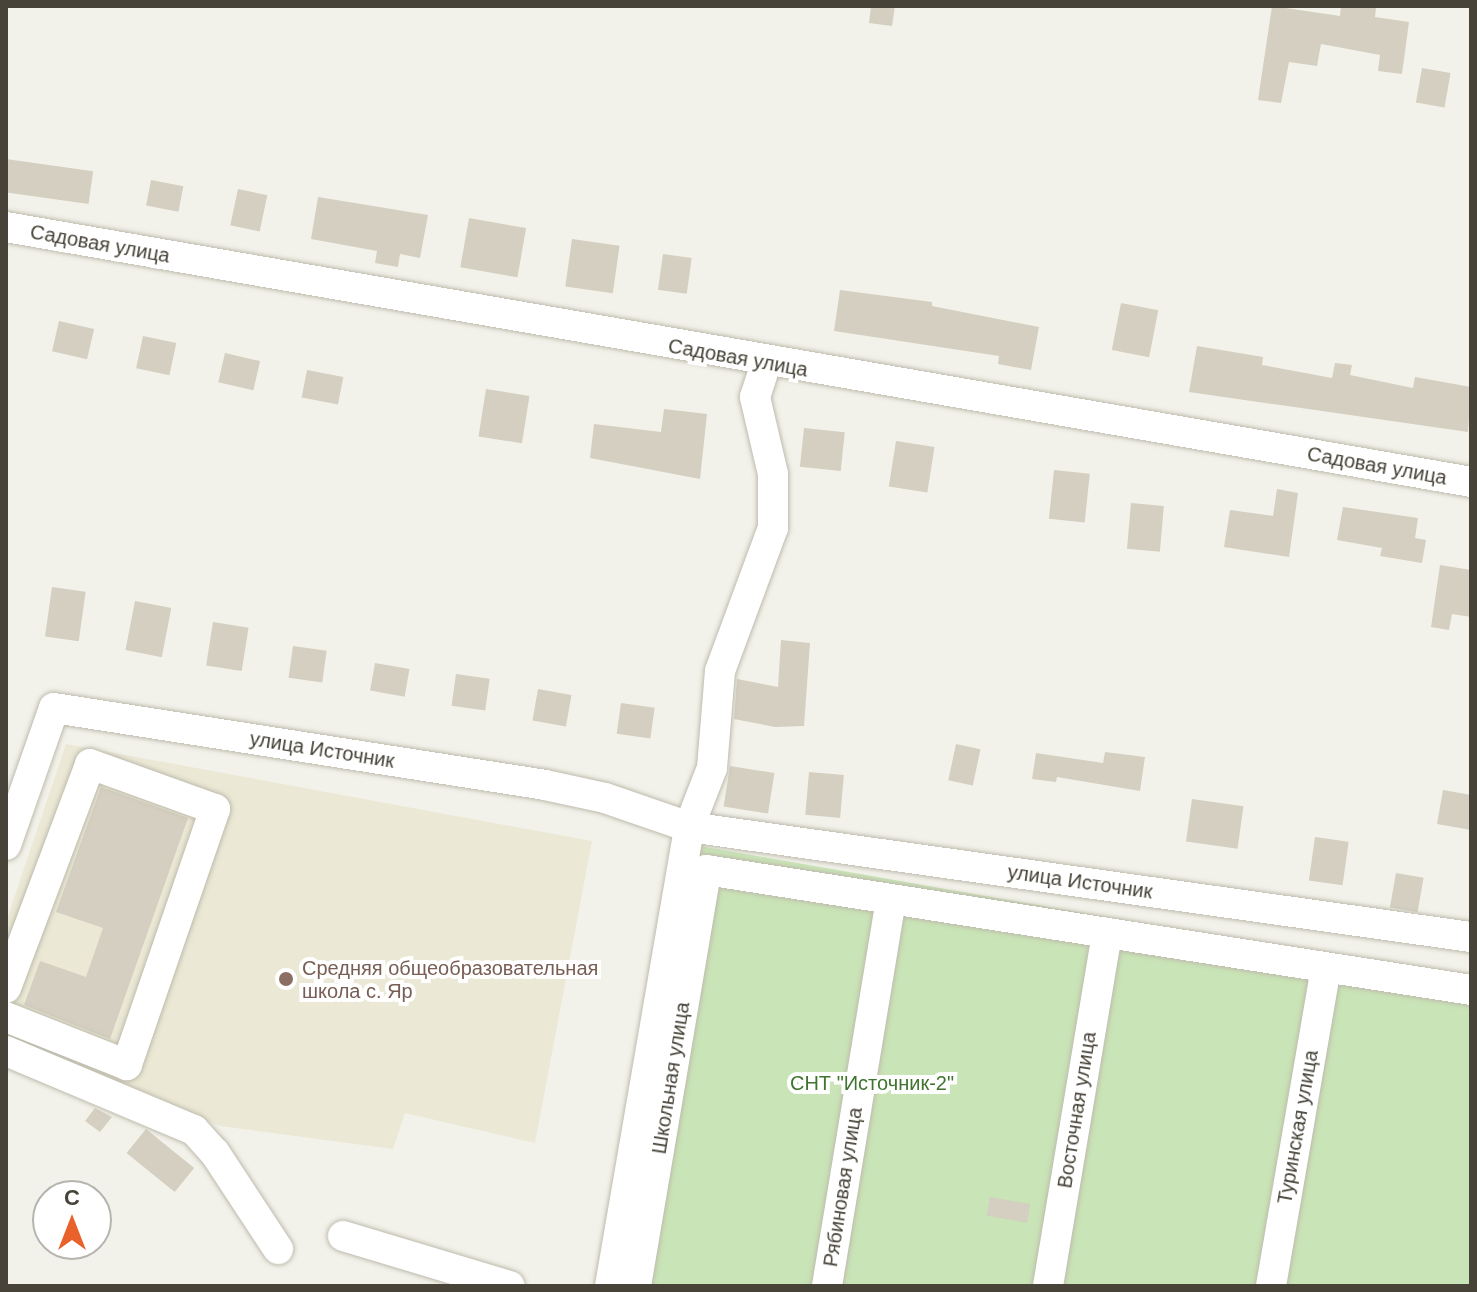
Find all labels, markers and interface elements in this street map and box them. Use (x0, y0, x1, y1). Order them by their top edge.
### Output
street label: Садовая улица (28, 220, 172, 268)
street label: Садовая улица (666, 334, 810, 382)
street label: Садовая улица (1305, 442, 1449, 490)
street label: улица Источник (248, 727, 396, 773)
street label: улица Источник (1006, 860, 1154, 904)
place label: Средняя общеобразовательная школа с. Яр (302, 956, 598, 1003)
marker: Средняя общеобразовательная школа с. Яр (277, 970, 295, 988)
street label: Школьная улица (647, 1000, 695, 1156)
street label: Восточная улица (1053, 1030, 1101, 1190)
street label: Туринская улица (1273, 1048, 1323, 1206)
park label: СНТ "Источник-2" (790, 1071, 954, 1095)
street label: Рябиновая улица (819, 1106, 867, 1268)
north arrow (32, 1180, 112, 1260)
text: С (64, 1185, 80, 1210)

